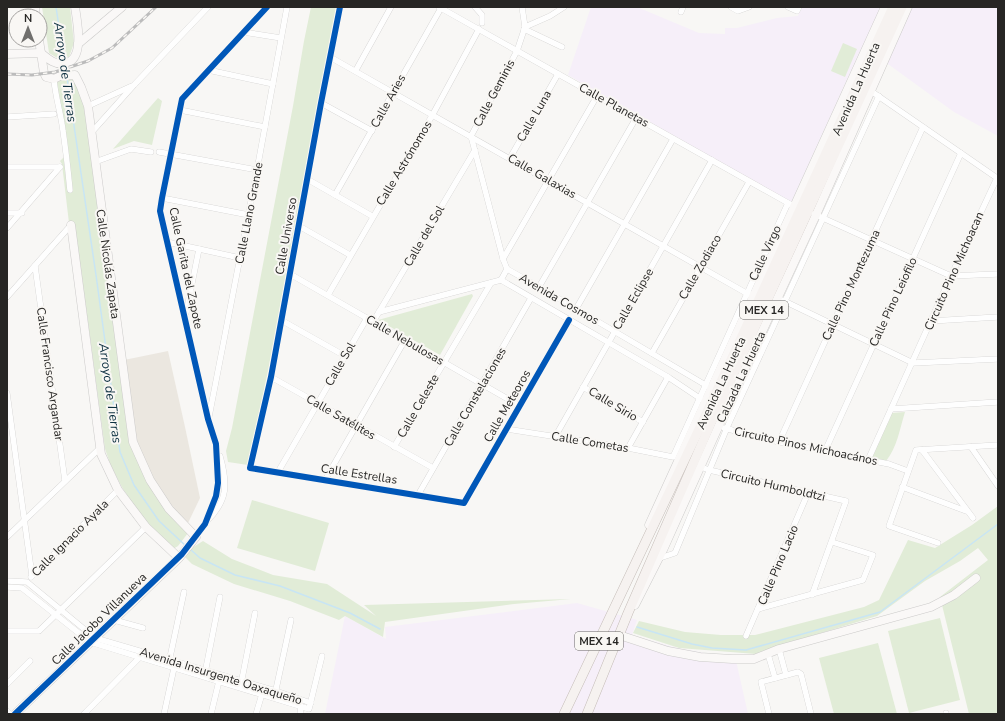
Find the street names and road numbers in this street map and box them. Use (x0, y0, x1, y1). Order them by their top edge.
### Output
street label: Avenida La Huerta (828, 40, 884, 138)
street label: Calle Geminis (469, 56, 519, 130)
street label: Calle Aries (367, 71, 409, 131)
street label: Calle Planetas (576, 79, 652, 131)
street label: Calle Luna (513, 87, 555, 145)
street label: Calle Astrónomos (372, 117, 436, 208)
street label: Calle Galaxias (505, 150, 580, 202)
street label: Calle Llano Grande (231, 161, 267, 265)
street label: Calle Universo (271, 196, 301, 276)
street label: Calle del Sol (400, 202, 448, 270)
street label: Calle Garita del Zapote (165, 206, 207, 330)
street label: Calle Nicolás Zapata (92, 208, 124, 320)
street label: Circuito Pino Michoacan (921, 209, 987, 333)
street label: Calle Virgo (745, 222, 785, 283)
street label: Calle Pino Montezuma (818, 227, 884, 343)
street label: Calle Zodiaco (675, 231, 725, 302)
street label: Calle Pino Leiofilo (865, 254, 921, 349)
street label: Calle Eclipse (609, 265, 657, 333)
street label: Avenida Cosmos (516, 270, 602, 328)
road number: MEX 14 (740, 301, 788, 319)
street label: Calle Francisco Argandar (33, 306, 67, 443)
street label: Calle Nebulosas (363, 311, 447, 369)
street label: Calzada La Huerta (713, 329, 769, 425)
street label: Avenida La Huerta (693, 334, 749, 432)
street label: Calle Sol (321, 339, 359, 389)
street label: Calle Constelaciones (440, 344, 510, 450)
street label: Calle Meteoros (480, 367, 534, 445)
street label: Calle Celeste (393, 371, 443, 441)
street label: Calle Sirio (585, 383, 641, 425)
street label: Calle Satélites (303, 391, 379, 443)
street label: Circuito Pinos Michoacános (733, 423, 879, 469)
street label: Calle Cometas (550, 428, 630, 456)
street label: Calle Estrellas (320, 460, 399, 488)
street label: Circuito Humboldtzi (719, 465, 827, 505)
street label: Calle Ignacio Ayala (28, 496, 112, 580)
street label: Calle Pino Lacio (754, 522, 802, 608)
street label: Calle Jacobo Villanueva (48, 569, 150, 669)
road number: MEX 14 (575, 632, 623, 650)
street label: Avenida Insurgente Oaxaqueño (138, 644, 305, 708)

